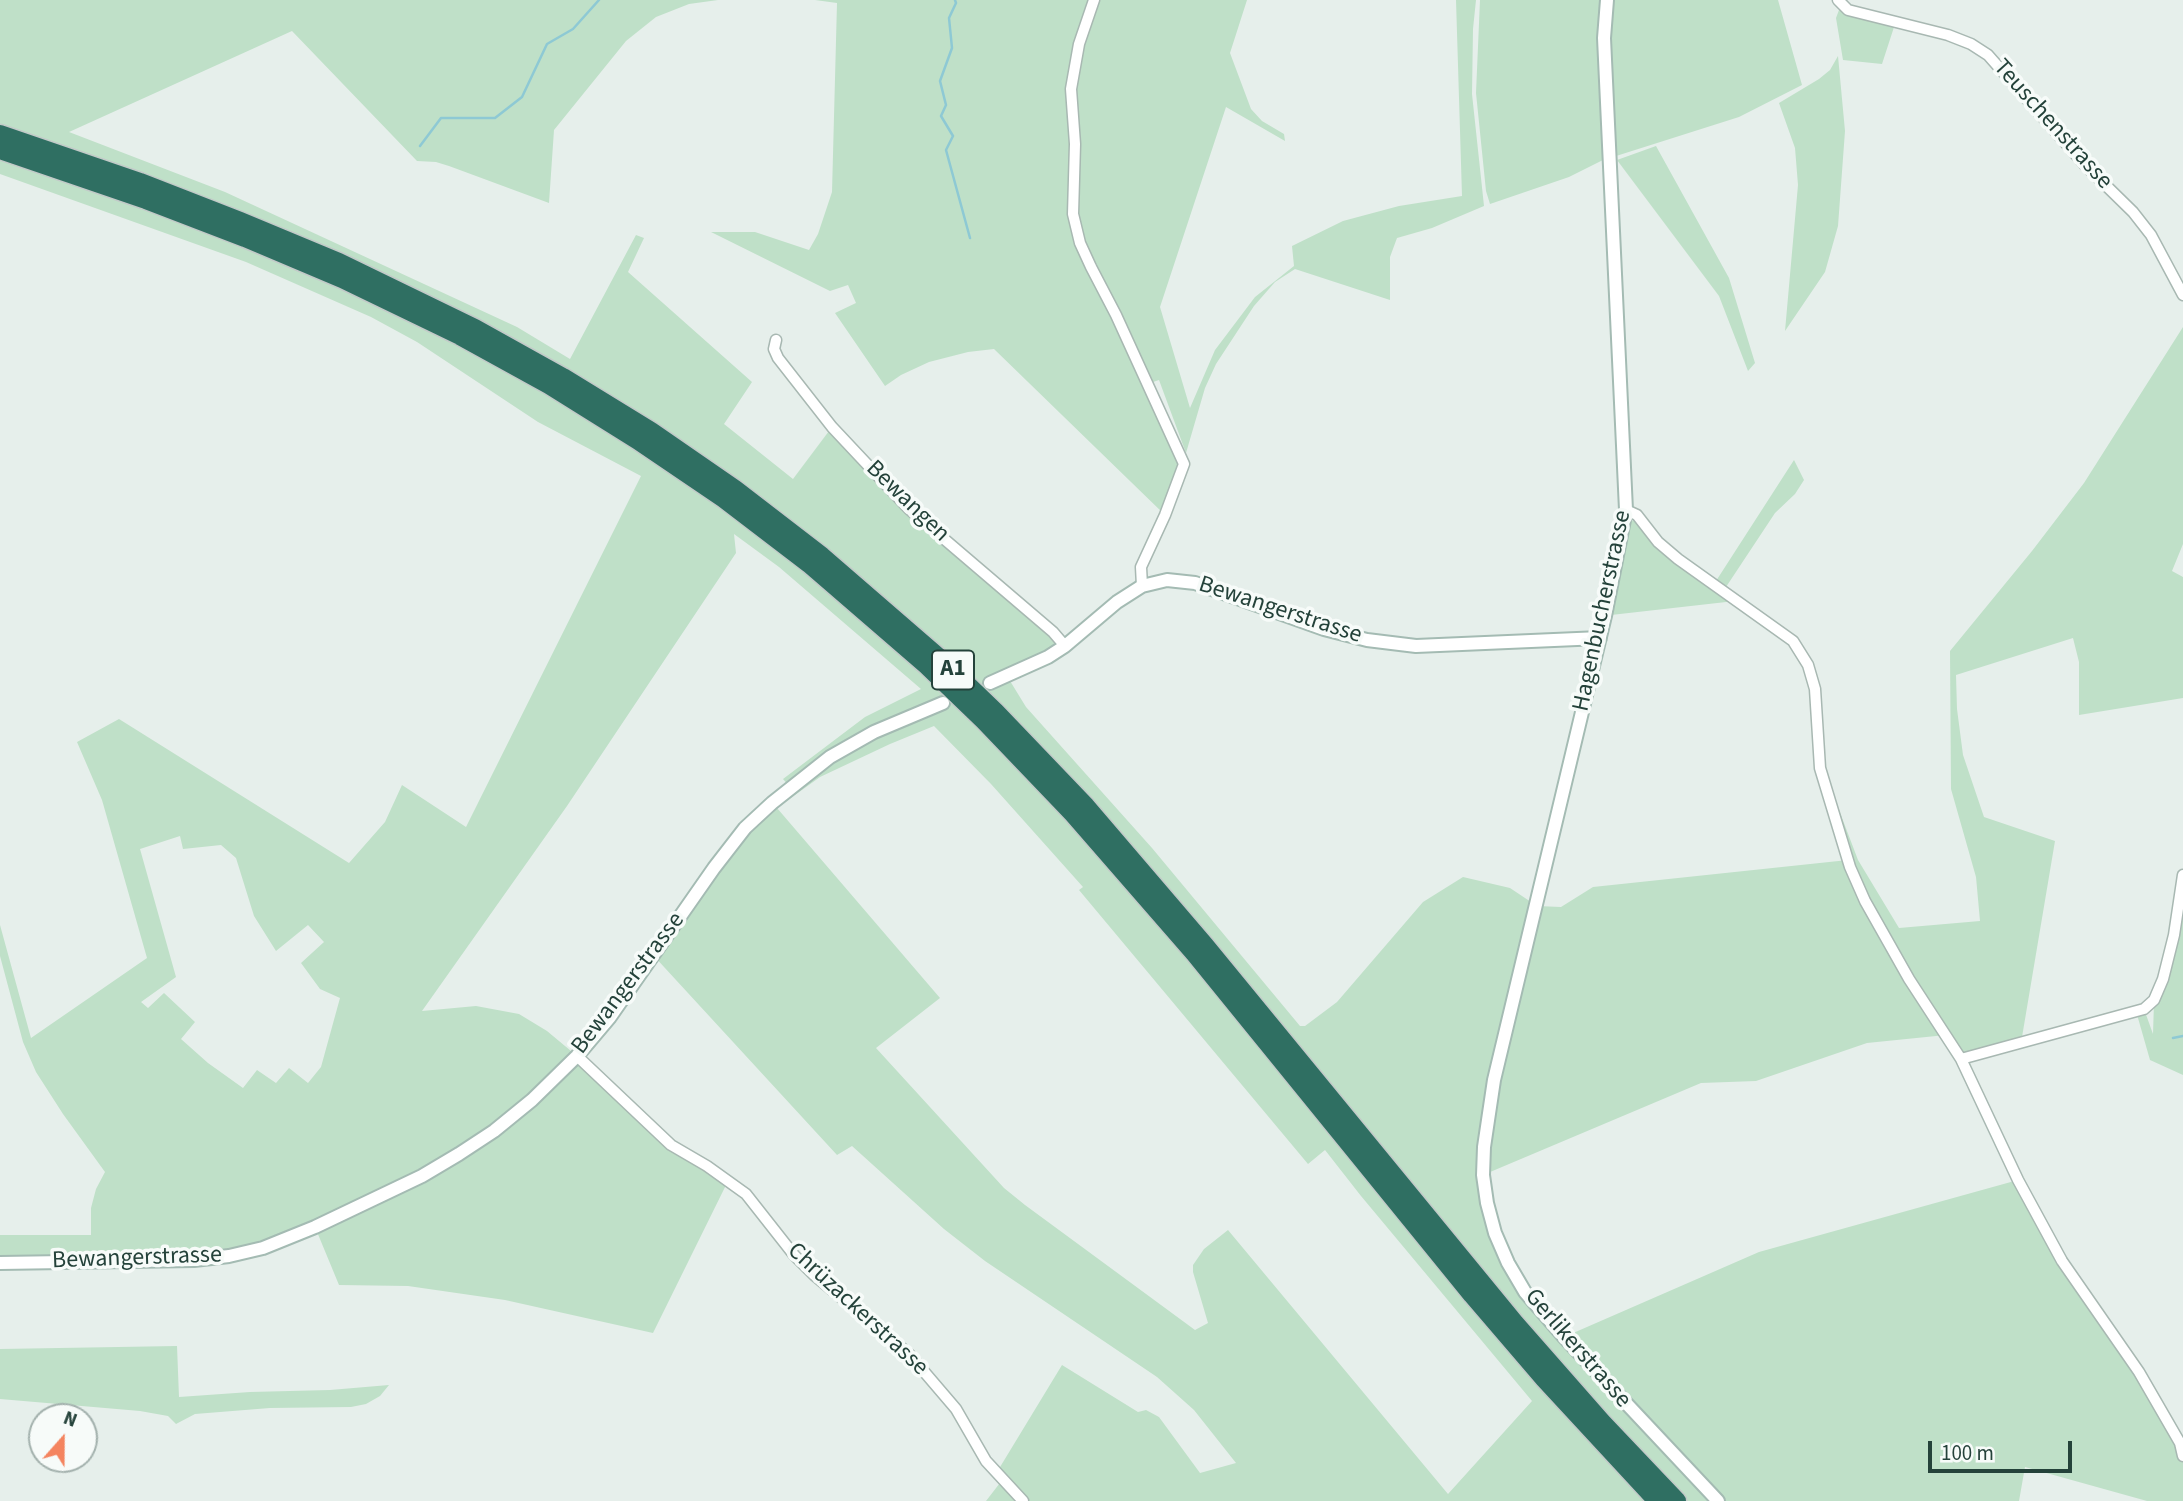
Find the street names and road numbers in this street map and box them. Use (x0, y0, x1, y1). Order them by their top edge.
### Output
street label: Teuschenstrasse (1986, 54, 2118, 196)
street label: Bewangen (859, 455, 955, 549)
street label: Hagenbucherstrasse (1568, 508, 1638, 714)
street label: Bewangerstrasse (1195, 571, 1365, 651)
road number: A1 (932, 650, 974, 690)
street label: Bewangerstrasse (566, 908, 692, 1060)
street label: Chrüzackerstrasse (781, 1237, 933, 1383)
street label: Bewangerstrasse (52, 1242, 222, 1276)
street label: Gerlikerstrasse (1518, 1284, 1636, 1414)

